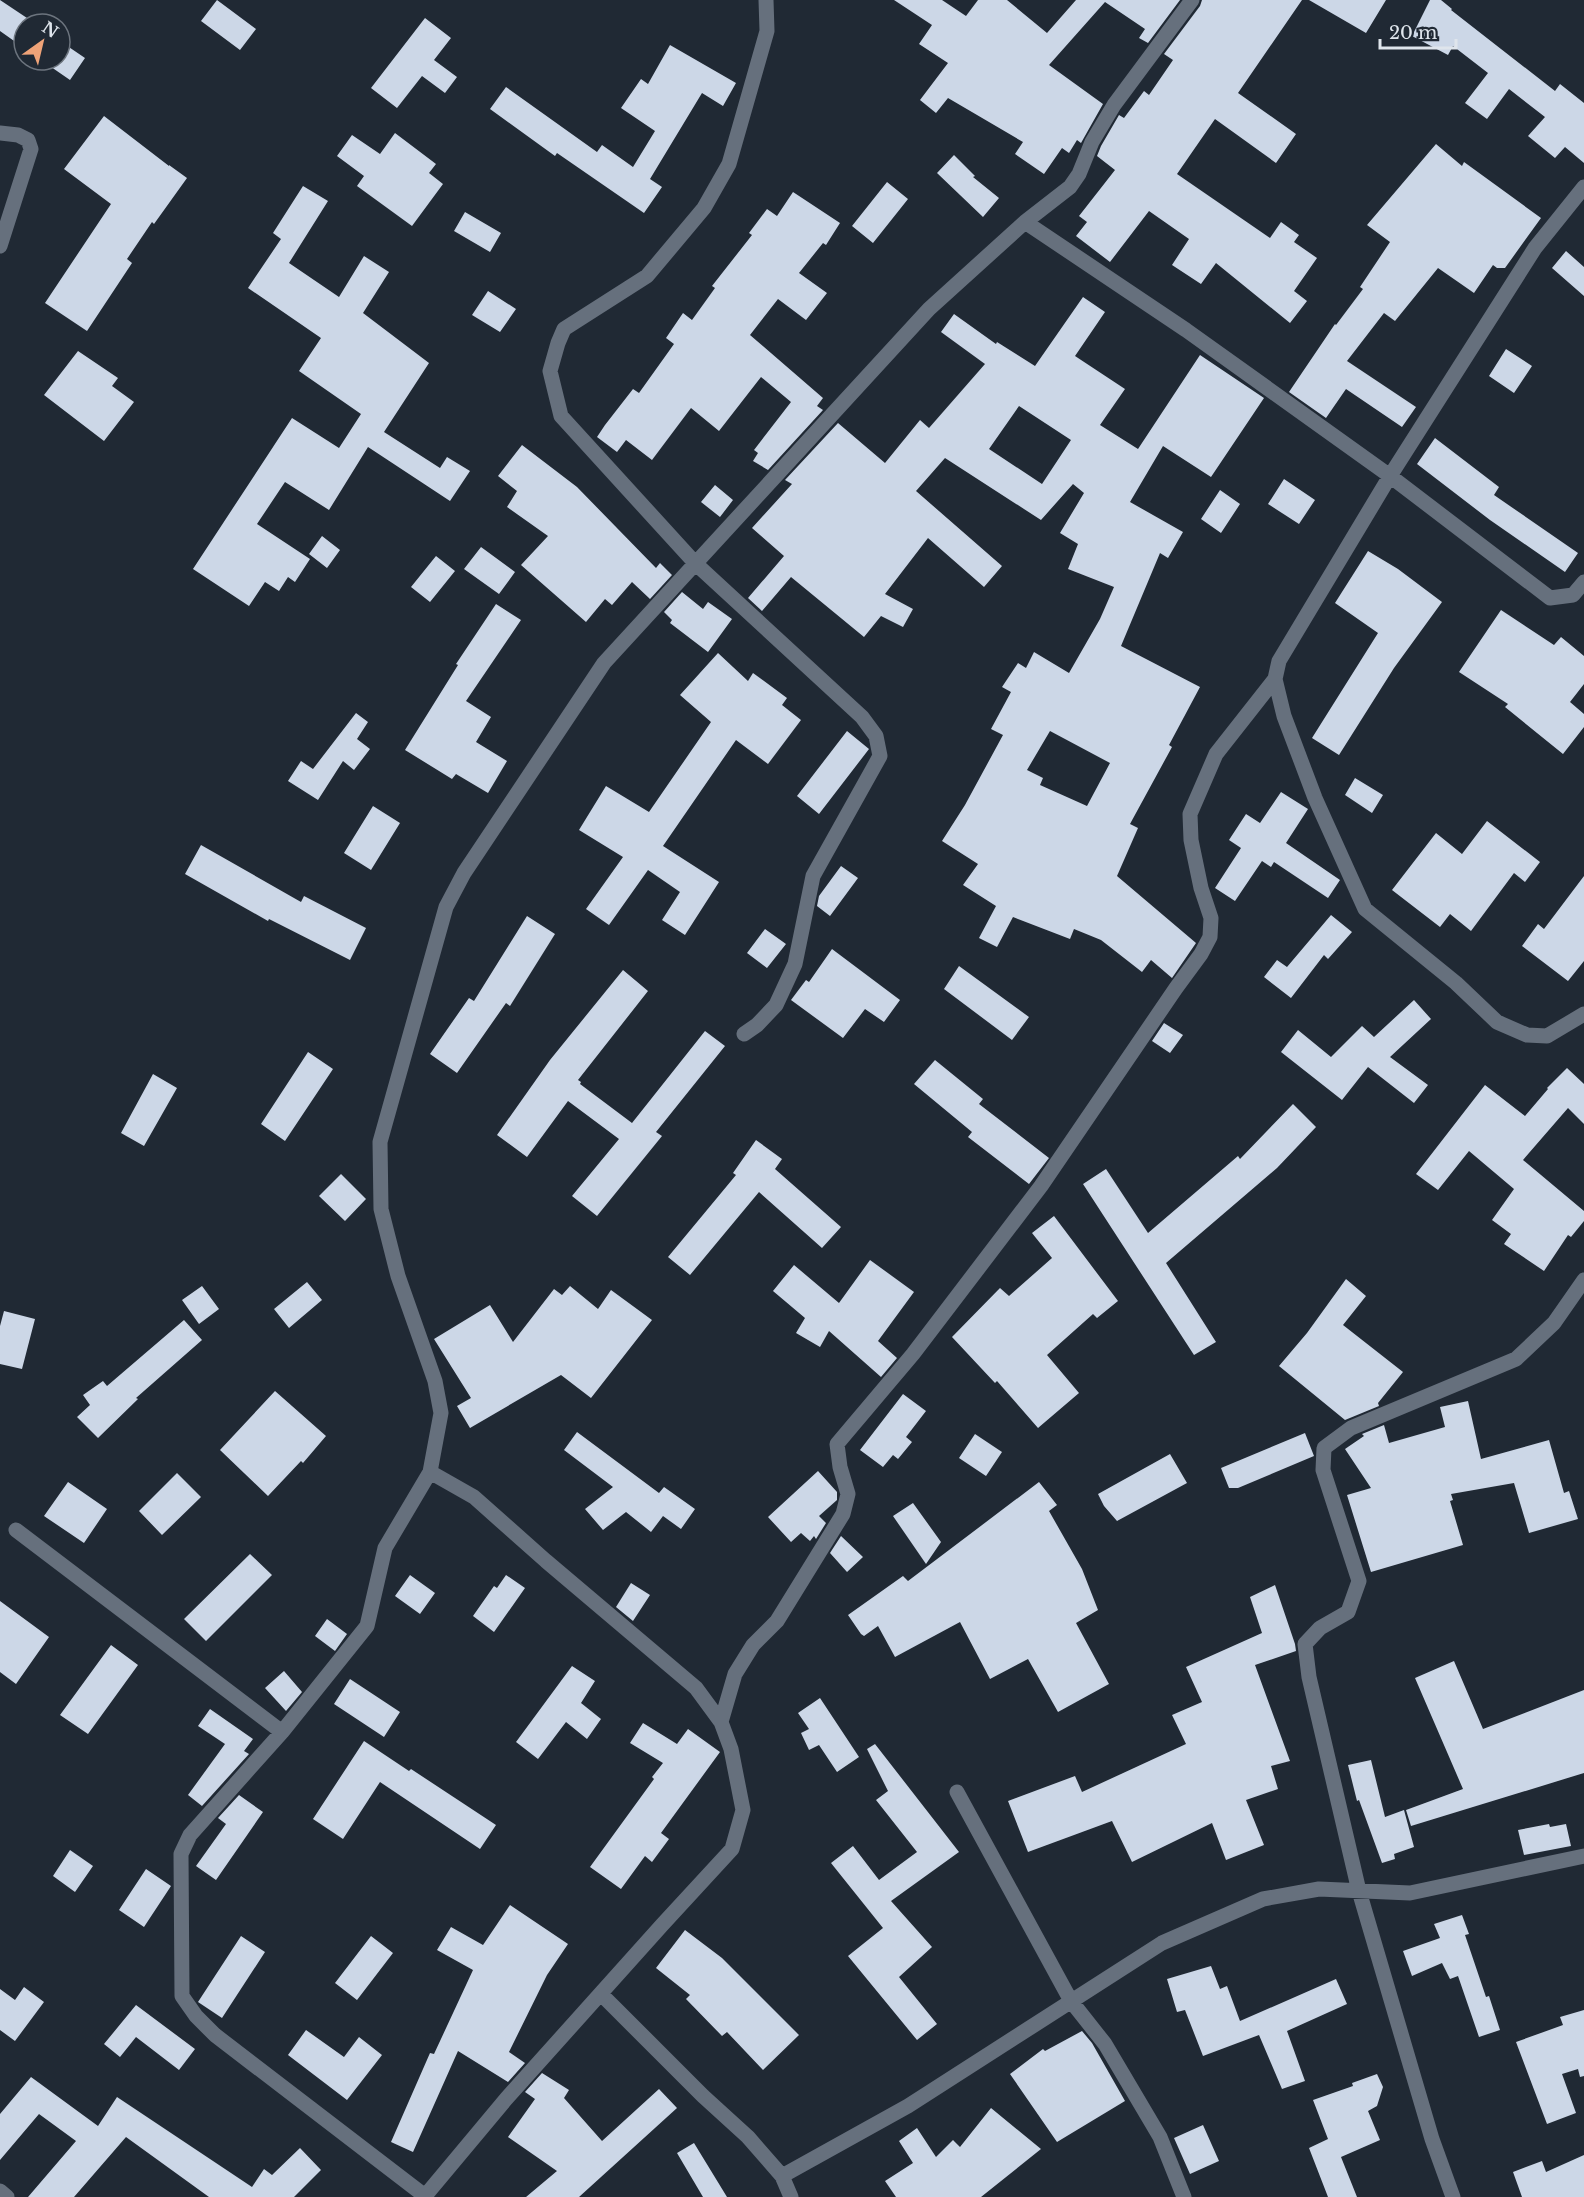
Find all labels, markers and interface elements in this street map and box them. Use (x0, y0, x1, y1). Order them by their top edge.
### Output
north arrow (12, 12, 72, 72)
scale bar (1380, 12, 1456, 50)
text: N (39, 17, 62, 42)
text: 20 m (1389, 22, 1437, 44)

